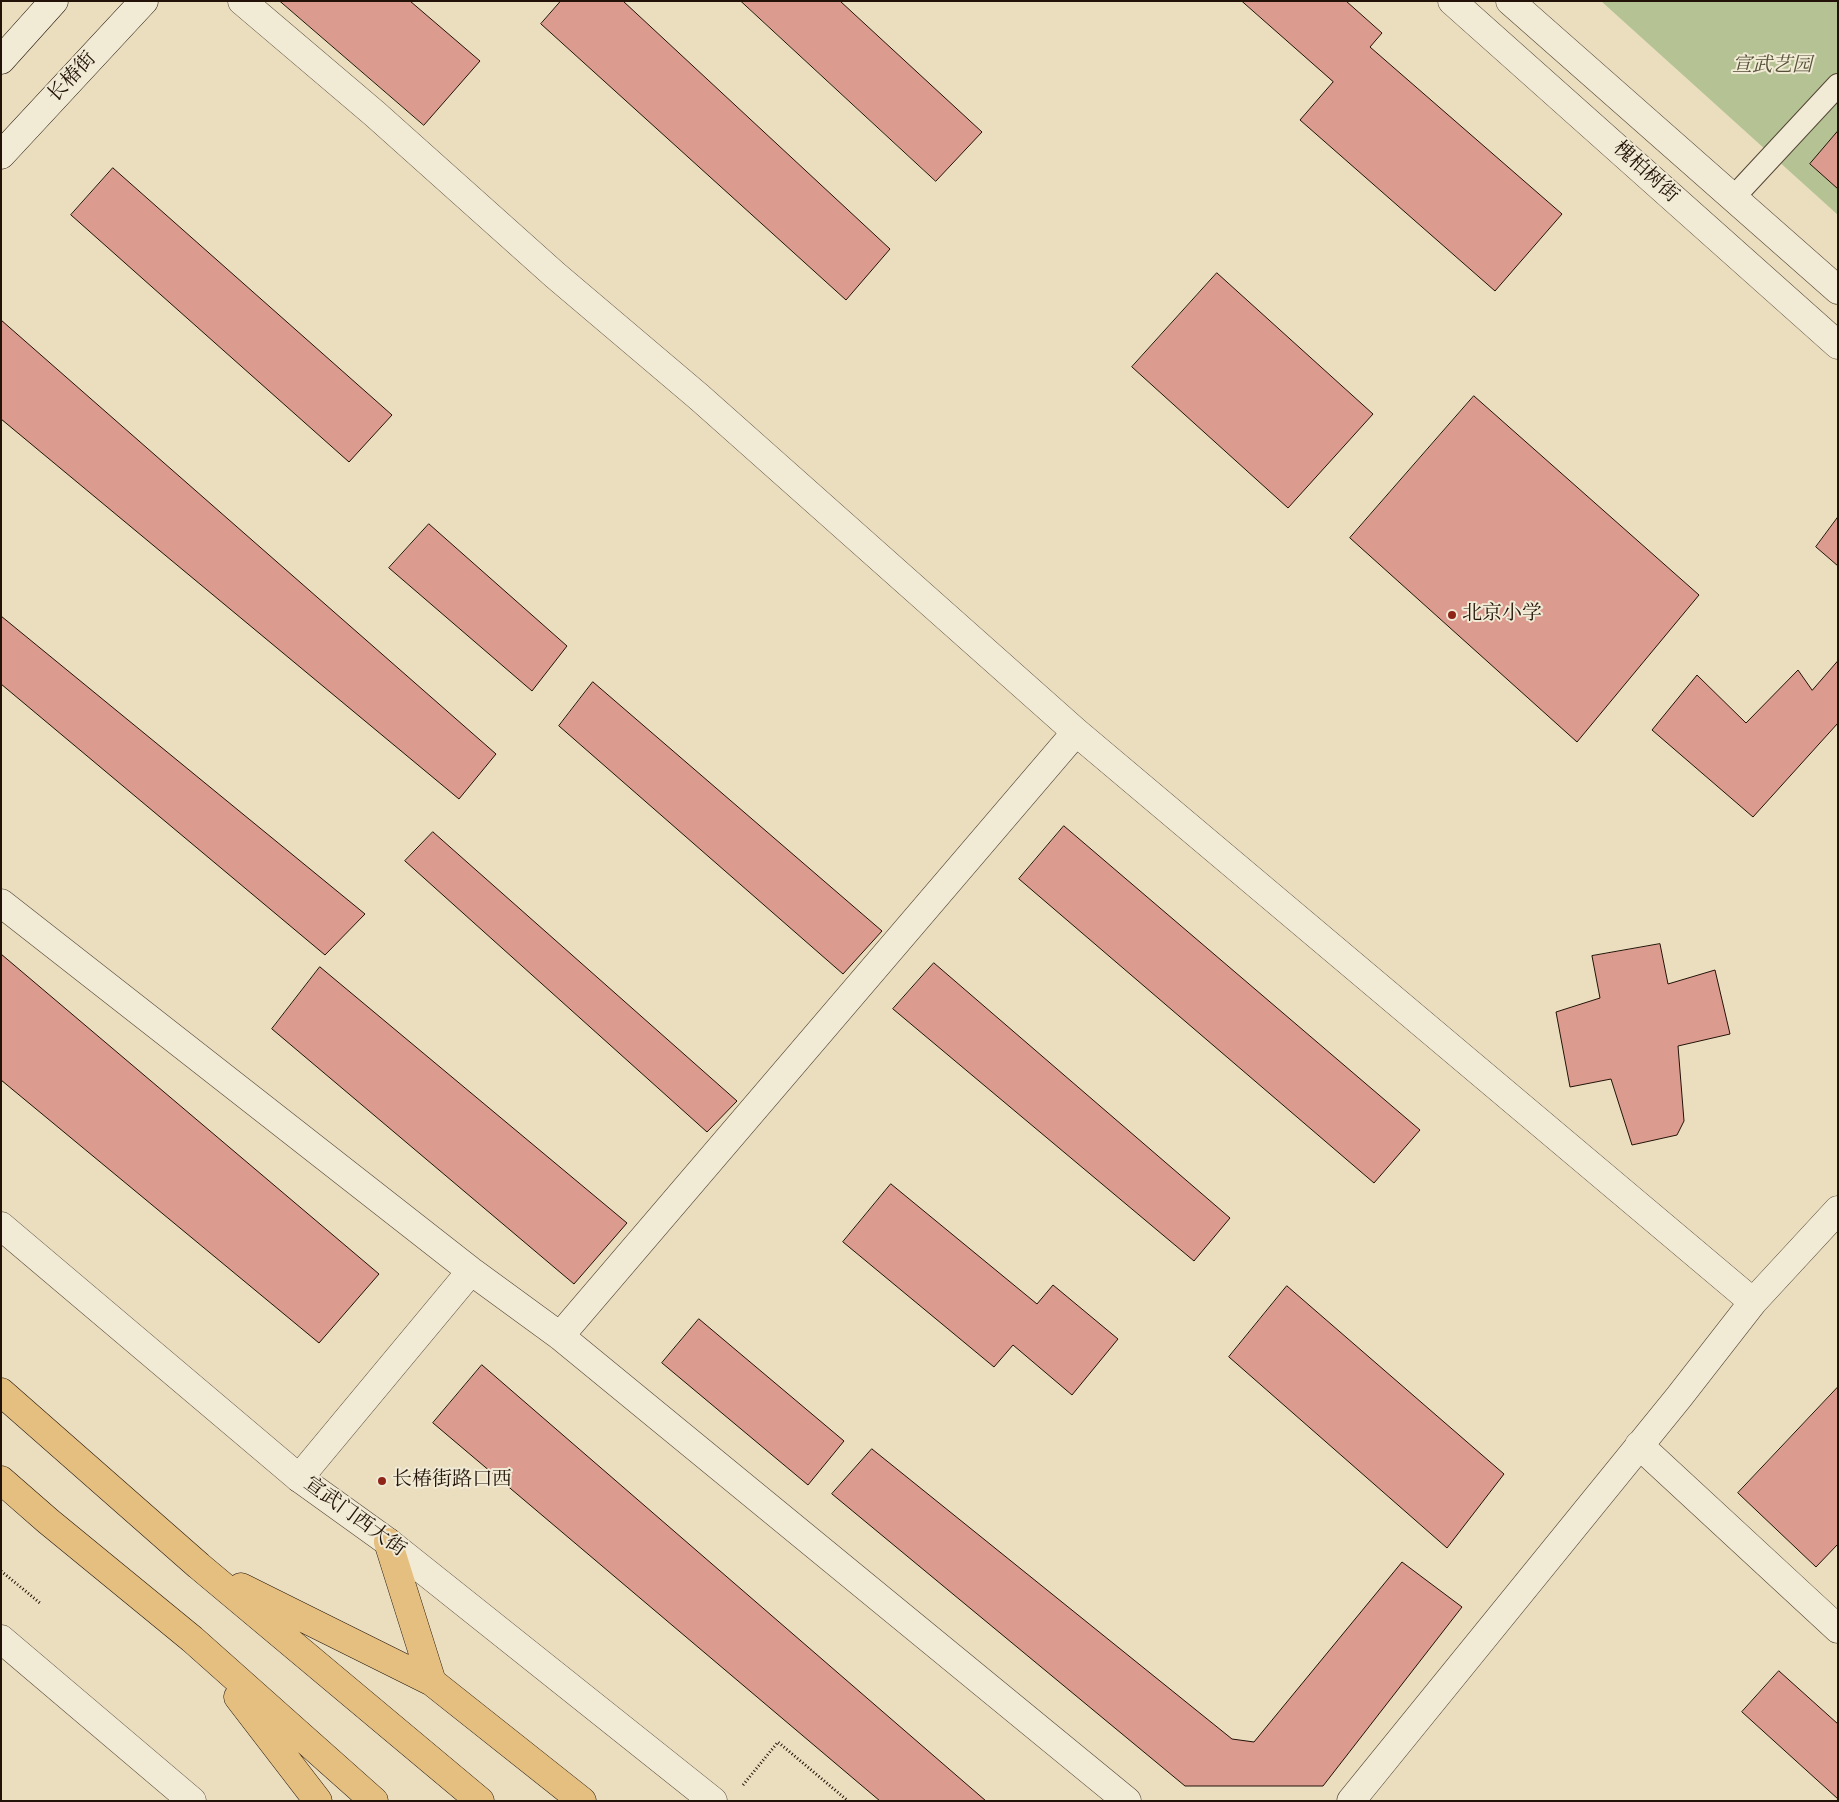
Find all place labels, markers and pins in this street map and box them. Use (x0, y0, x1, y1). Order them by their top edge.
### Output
place label: 北京小学 (1462, 603, 1542, 627)
marker: 北京小学 (1446, 609, 1458, 621)
place label: 长椿街路口西 (392, 1469, 512, 1493)
marker: 长椿街路口西 (376, 1475, 388, 1487)

